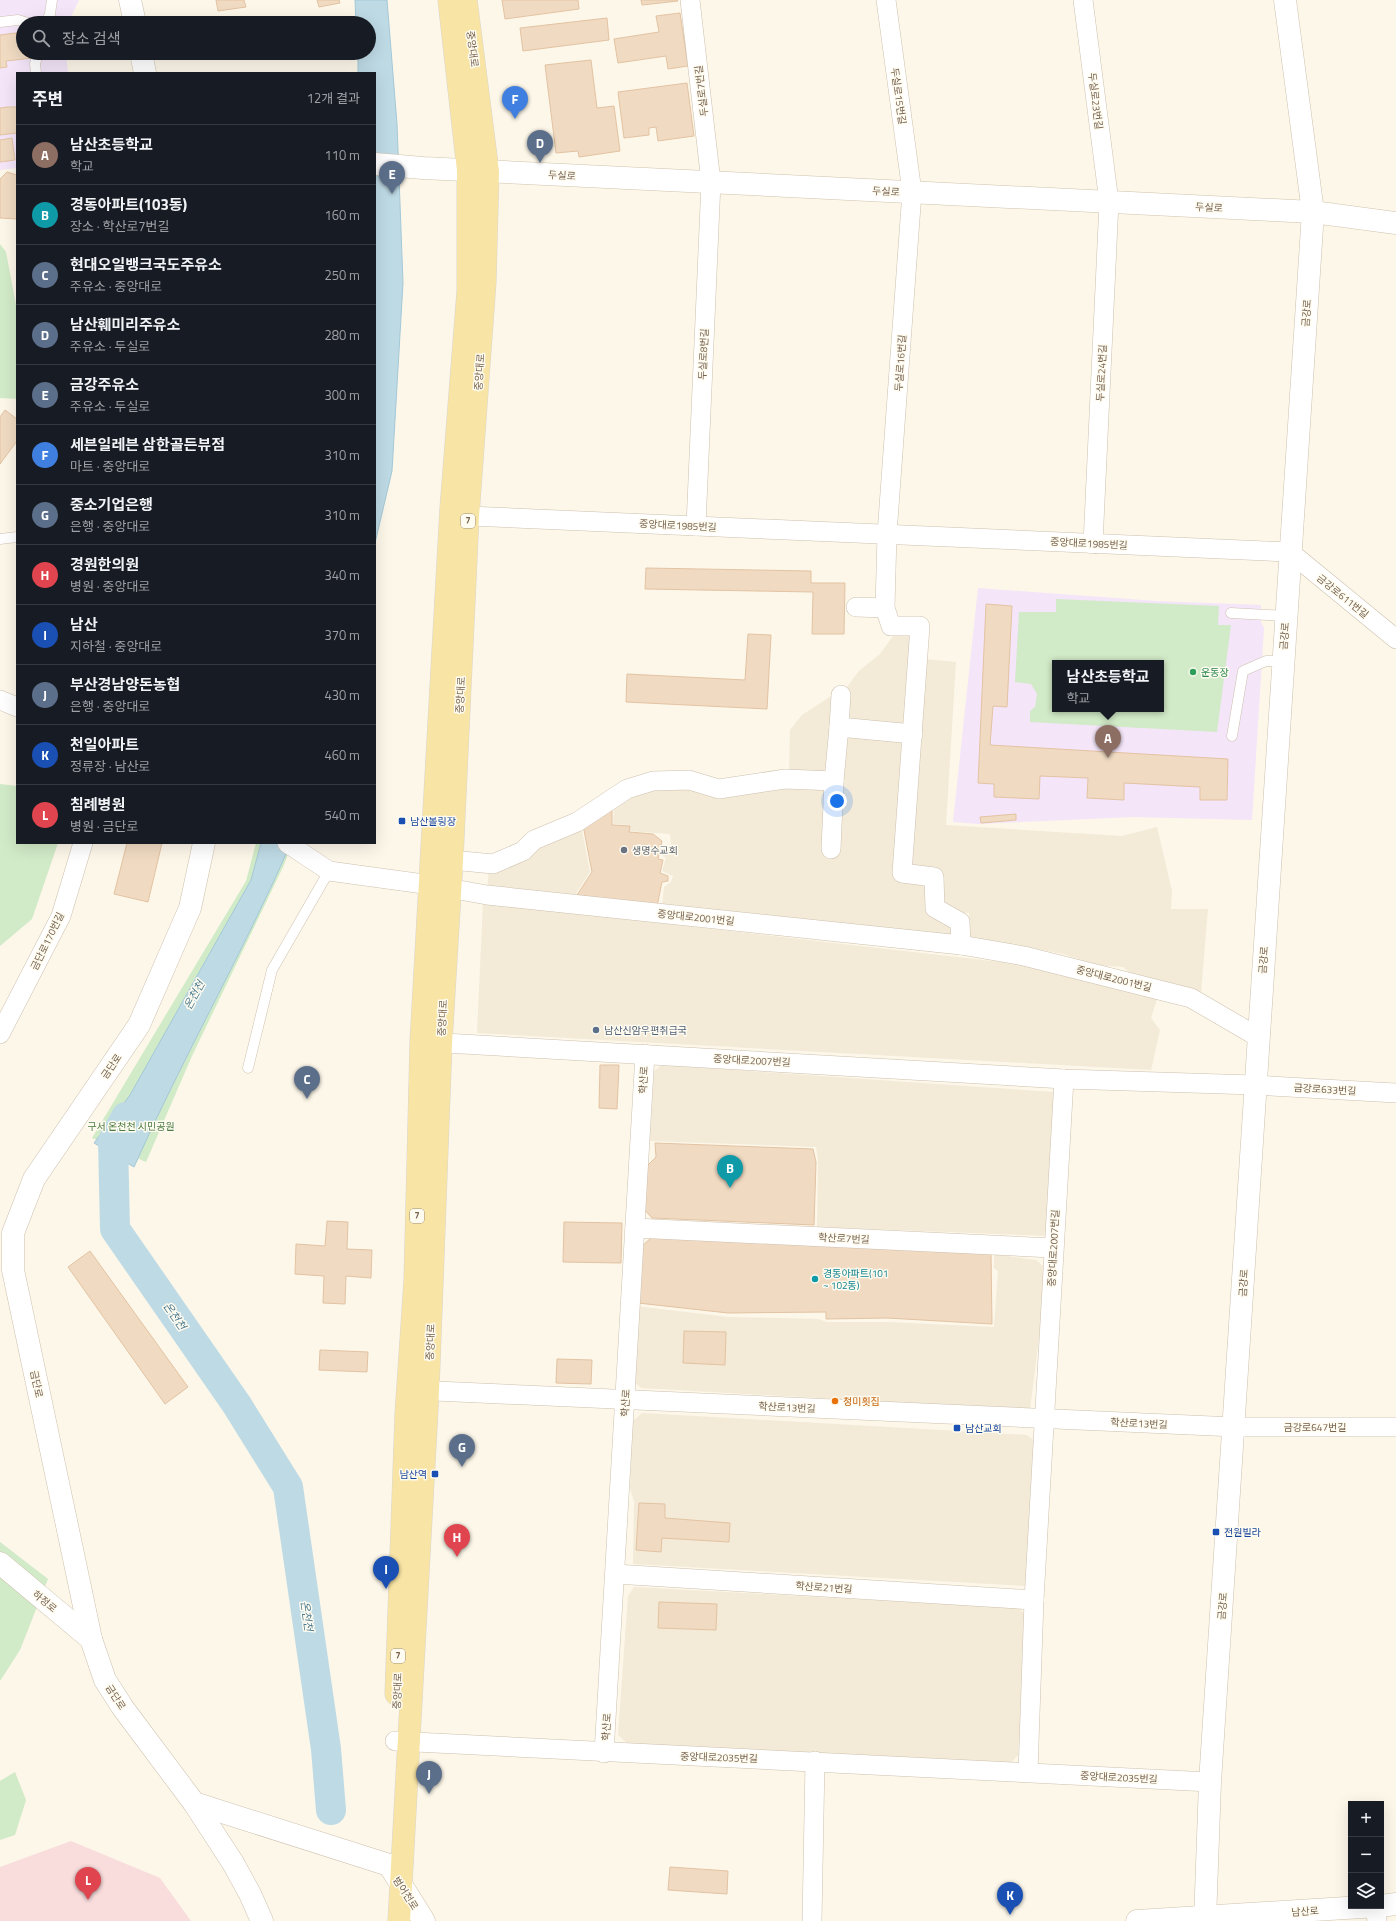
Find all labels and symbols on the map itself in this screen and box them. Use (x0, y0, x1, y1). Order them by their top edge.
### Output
street label: 중앙대로 (463, 30, 482, 68)
street label: 두실로7번길 (691, 64, 712, 117)
street label: 두실로15번길 (887, 67, 910, 125)
street label: 두실로23번길 (1085, 72, 1106, 130)
pin: F (502, 86, 528, 119)
pin: D (527, 130, 553, 163)
pin: E (379, 161, 405, 194)
street label: 두실로 (548, 167, 576, 184)
street label: 두실로 (872, 183, 900, 200)
street label: 두실로 (1195, 199, 1223, 216)
street label: 금강로 (1298, 299, 1315, 327)
street label: 두실로8번길 (695, 328, 712, 380)
street label: 두실로16번길 (891, 334, 910, 392)
street label: 두실로24번길 (1093, 344, 1110, 402)
street label: 중앙대로 (471, 353, 488, 391)
road number: 7 (461, 514, 475, 528)
street label: 중앙대로1985번길 (639, 516, 717, 535)
street label: 중앙대로1985번길 (1050, 534, 1128, 553)
street label: 금강로611번길 (1314, 571, 1372, 622)
street label: 금강로 (1276, 622, 1293, 650)
place label: 운동장 (1201, 665, 1229, 680)
marker: 운동장 (1188, 667, 1198, 677)
street label: 중앙대로 (452, 676, 469, 714)
pin: A (1095, 725, 1121, 758)
your location (827, 791, 847, 811)
place label: 남산볼링장 (410, 814, 456, 829)
marker: 남산볼링장 (397, 816, 407, 826)
place label: 생명수교회 (632, 843, 678, 858)
marker: 생명수교회 (619, 845, 629, 855)
street label: 중앙대로2001번길 (657, 906, 735, 929)
street label: 금단로170번길 (27, 910, 68, 973)
street label: 금강로 (1255, 946, 1272, 974)
street label: 중앙대로2001번길 (1074, 962, 1153, 995)
water label: 온천천 (180, 976, 209, 1012)
street label: 중앙대로 (434, 999, 451, 1037)
place label: 남산신암우편취급국 (604, 1023, 687, 1038)
marker: 남산신암우편취급국 (591, 1025, 601, 1035)
street label: 금단로 (97, 1051, 125, 1082)
street label: 중앙대로2007번길 (713, 1051, 791, 1070)
pin: C (294, 1066, 320, 1099)
street label: 학산로 (635, 1066, 652, 1094)
street label: 금강로633번길 (1293, 1080, 1357, 1099)
park label: 구서 온천천 시민공원 (87, 1119, 175, 1134)
pin: B (717, 1155, 743, 1188)
road number: 7 (410, 1209, 424, 1223)
street label: 중앙대로2007번길 (1044, 1209, 1063, 1287)
street label: 학산로7번길 (818, 1230, 870, 1247)
place label: 경동아파트(101 ~ 102동) (823, 1266, 888, 1293)
street label: 금강로 (1235, 1269, 1252, 1297)
marker: 경동아파트(101 ~ 102동) (810, 1274, 820, 1284)
water label: 온천천 (160, 1299, 191, 1335)
street label: 중앙대로 (422, 1323, 439, 1361)
street label: 금단로 (26, 1369, 47, 1399)
street label: 학산로 (617, 1389, 634, 1417)
place label: 청미횟집 (843, 1394, 880, 1409)
marker: 청미횟집 (830, 1396, 840, 1406)
street label: 학산로13번길 (758, 1399, 816, 1416)
street label: 학산로13번길 (1110, 1415, 1168, 1432)
street label: 금강로647번길 (1284, 1420, 1346, 1435)
place label: 남산교회 (965, 1421, 1002, 1436)
marker: 남산교회 (952, 1423, 962, 1433)
pin: G (449, 1434, 475, 1467)
place label: 남산역 (399, 1467, 427, 1482)
marker: 남산역 (430, 1469, 440, 1479)
pin: H (444, 1524, 470, 1557)
place label: 전원빌라 (1224, 1525, 1262, 1540)
marker: 전원빌라 (1211, 1527, 1221, 1537)
pin: I (373, 1556, 399, 1589)
street label: 학산로21번길 (795, 1578, 853, 1597)
street label: 하정로 (29, 1587, 60, 1616)
street label: 금강로 (1214, 1592, 1231, 1620)
water label: 온천천 (297, 1600, 317, 1634)
road number: 7 (391, 1649, 405, 1663)
street label: 중앙대로 (389, 1672, 406, 1710)
street label: 금단로 (102, 1682, 129, 1713)
street label: 학산로 (598, 1713, 615, 1741)
street label: 중앙대로2035번길 (680, 1749, 758, 1766)
pin: J (416, 1761, 442, 1794)
street label: 중앙대로2035번길 (1080, 1768, 1158, 1787)
pin: L (75, 1867, 101, 1900)
street label: 범어천로 (389, 1874, 422, 1913)
pin: K (997, 1882, 1023, 1915)
street label: 남산로 (1291, 1903, 1319, 1920)

